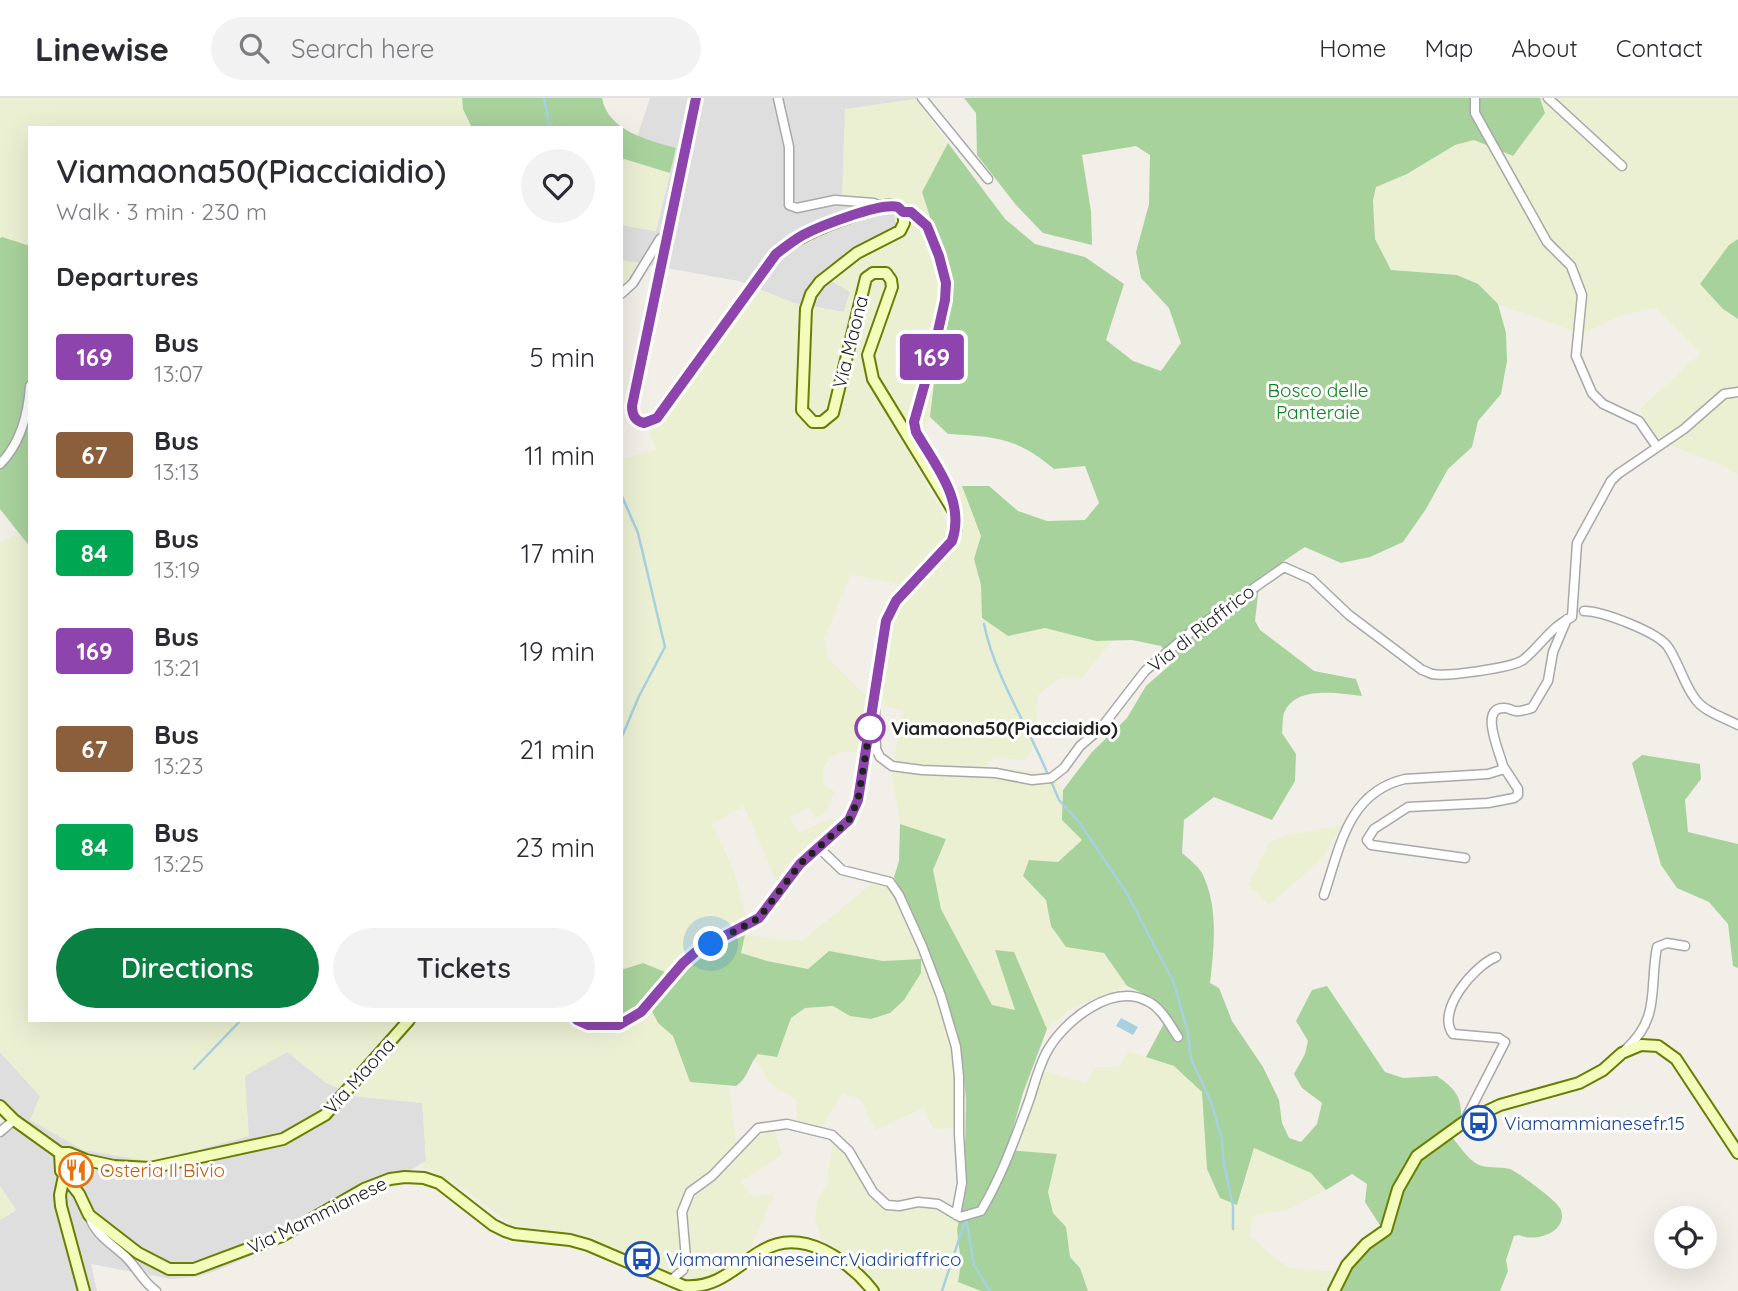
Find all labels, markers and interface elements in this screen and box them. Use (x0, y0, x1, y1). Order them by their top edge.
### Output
search box (211, 17, 701, 80)
text: Linewise (35, 28, 169, 69)
icon: search (235, 29, 273, 67)
text: Search here (291, 32, 435, 65)
text: Home (1319, 33, 1386, 63)
text: Map (1424, 33, 1473, 63)
text: About (1511, 33, 1578, 63)
text: Contact (1616, 33, 1703, 63)
button: heart (521, 149, 595, 223)
text: Viamaona50(Piacciaidio) (56, 150, 446, 191)
text: Walk · 3 min · 230 m (56, 197, 267, 226)
text: Departures (56, 260, 199, 293)
street label: Via Maona (827, 293, 873, 391)
text: Bus (154, 326, 199, 359)
line badge: 169 (892, 334, 972, 380)
text: 5 min (529, 341, 595, 374)
text: 169 (76, 342, 113, 372)
text: 169 (914, 342, 950, 372)
text: 13:07 (154, 359, 203, 388)
park label: Bosco delle Panteraie (1268, 378, 1368, 424)
text: Bus (154, 424, 199, 457)
text: 11 min (524, 439, 595, 472)
text: 67 (81, 440, 108, 470)
text: 13:13 (154, 457, 199, 486)
text: Bus (154, 522, 199, 555)
text: 17 min (521, 537, 595, 570)
text: 84 (81, 538, 108, 568)
text: 13:19 (154, 555, 200, 584)
street label: Via di Riaffrico (1143, 579, 1259, 677)
text: Bus (154, 620, 199, 653)
text: 19 min (519, 635, 595, 668)
text: 169 (76, 636, 113, 666)
text: 13:21 (154, 653, 200, 682)
marker: Viamaona50(Piacciaidio) (855, 713, 885, 743)
place label: Viamaona50(Piacciaidio) (891, 716, 1118, 740)
text: Bus (154, 718, 199, 751)
text: 21 min (520, 733, 595, 766)
text: 67 (81, 734, 108, 764)
text: 13:23 (154, 751, 204, 780)
text: Bus (154, 816, 199, 849)
text: 23 min (516, 831, 595, 864)
text: 84 (81, 832, 108, 862)
text: 13:25 (154, 849, 204, 878)
your location (693, 926, 728, 961)
button: Directions (56, 928, 319, 1008)
button: Tickets (333, 928, 595, 1008)
street label: Via Maona (318, 1033, 400, 1119)
bus stop icon: Viamammianesefr.15 (1460, 1104, 1498, 1142)
place label: Viamammianesefr.15 (1504, 1111, 1685, 1135)
restaurant icon: Osteria Il Bivio (57, 1151, 95, 1189)
place label: Osteria Il Bivio (100, 1158, 225, 1182)
street label: Via Mammianese (243, 1171, 391, 1259)
map controls (1654, 1206, 1717, 1269)
button: locate (1654, 1206, 1717, 1269)
bus stop icon: Viamammianeseincr.Viadiriaffrico (623, 1240, 661, 1278)
place label: Viamammianeseincr.Viadiriaffrico (666, 1247, 961, 1271)

